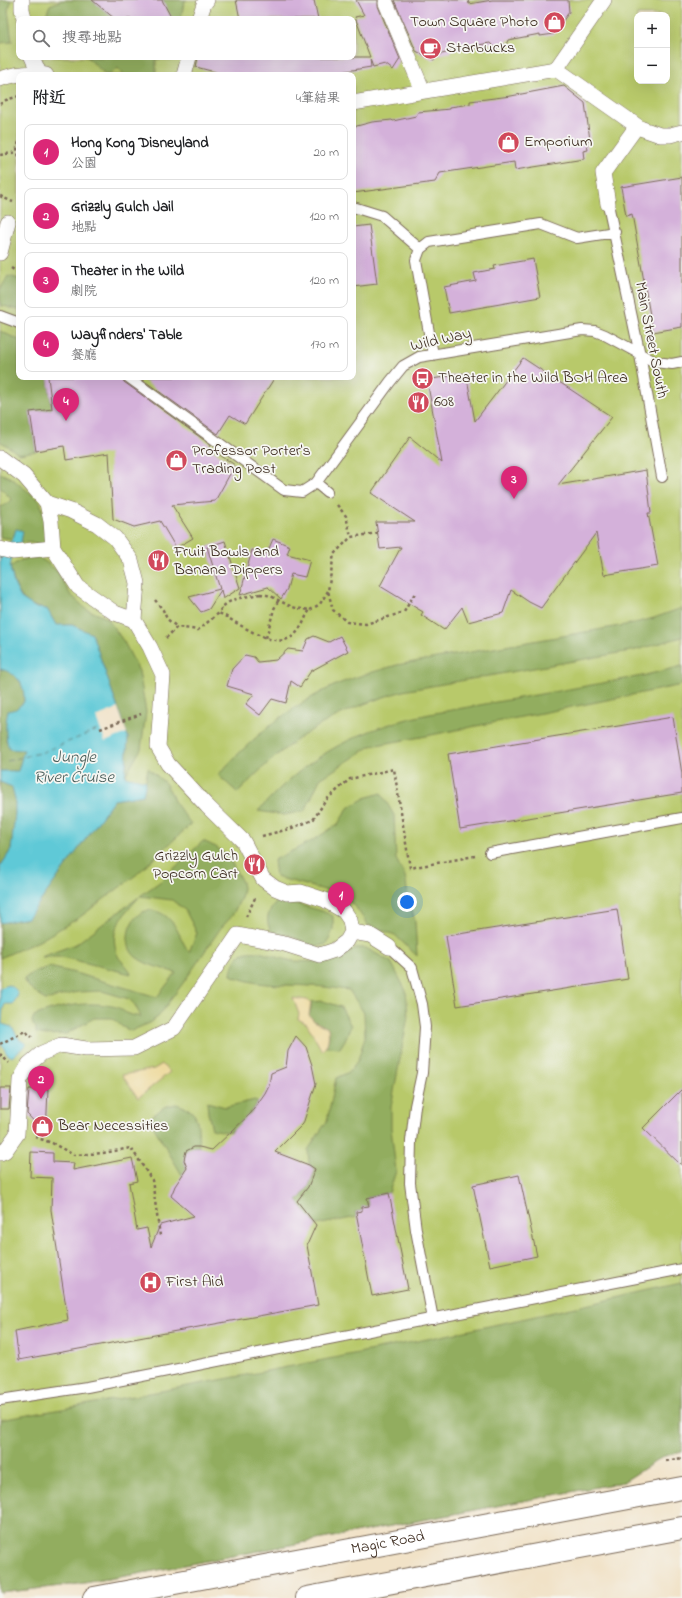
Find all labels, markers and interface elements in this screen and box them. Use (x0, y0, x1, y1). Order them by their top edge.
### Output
shop icon: Town Square Photo (541, 9, 567, 35)
place label: Town Square Photo (410, 10, 538, 34)
map controls (634, 12, 670, 84)
button: + (634, 12, 670, 48)
search box (16, 16, 356, 60)
icon: search (30, 27, 52, 49)
text: 搜尋地點 (62, 27, 122, 49)
cafe icon: Starbucks (417, 35, 443, 61)
place label: Starbucks (446, 36, 515, 60)
button: − (634, 48, 670, 84)
text: 附近 (32, 86, 66, 111)
text: 4筆結果 (296, 89, 340, 108)
shop icon: Emporium (495, 129, 521, 155)
place label: Emporium (524, 130, 593, 154)
text: Hong Kong Disneyland (71, 132, 209, 154)
text: 1 (44, 143, 48, 162)
text: 20 m (314, 143, 339, 162)
text: 公園 (71, 154, 97, 173)
text: Grizzly Gulch Jail (71, 196, 174, 218)
text: 2 (43, 207, 49, 226)
text: 120 m (309, 207, 339, 226)
text: 地點 (71, 218, 97, 237)
text: Theater in the Wild (71, 260, 184, 282)
text: 3 (43, 271, 49, 290)
text: 120 m (309, 271, 339, 290)
street label: Main Street South (628, 280, 674, 400)
text: 劇院 (71, 282, 97, 301)
street label: Wild Way (408, 321, 474, 359)
text: Wayfinders' Table (71, 324, 182, 346)
text: 4 (43, 335, 49, 354)
text: 170 m (311, 335, 339, 354)
text: 餐廳 (71, 346, 97, 365)
bus stop icon: Theater in the Wild BOH Area (409, 365, 435, 391)
place label: Theater in the Wild BOH Area (438, 366, 628, 390)
pin: 4 (53, 388, 79, 421)
restaurant icon: 608 (406, 389, 432, 415)
place label: 608 (434, 390, 454, 414)
place label: Professor Porter's Trading Post (192, 439, 311, 481)
shop icon: Professor Porter's Trading Post (164, 447, 190, 473)
pin: 3 (501, 466, 527, 499)
place label: Fruit Bowls and Banana Dippers (173, 540, 283, 582)
restaurant icon: Fruit Bowls and Banana Dippers (145, 548, 171, 574)
water label: Jungle River Cruise (34, 745, 116, 790)
place label: Grizzly Gulch Popcorn Cart (153, 844, 239, 886)
restaurant icon: Grizzly Gulch Popcorn Cart (241, 852, 267, 878)
pin: 1 (328, 882, 354, 915)
your location (397, 892, 417, 912)
pin: 2 (28, 1066, 54, 1099)
shop icon: Bear Necessities (30, 1113, 56, 1139)
place label: Bear Necessities (57, 1114, 169, 1138)
hospital icon: First Aid (138, 1269, 164, 1295)
place label: First Aid (165, 1270, 223, 1294)
street label: Magic Road (349, 1524, 427, 1562)

